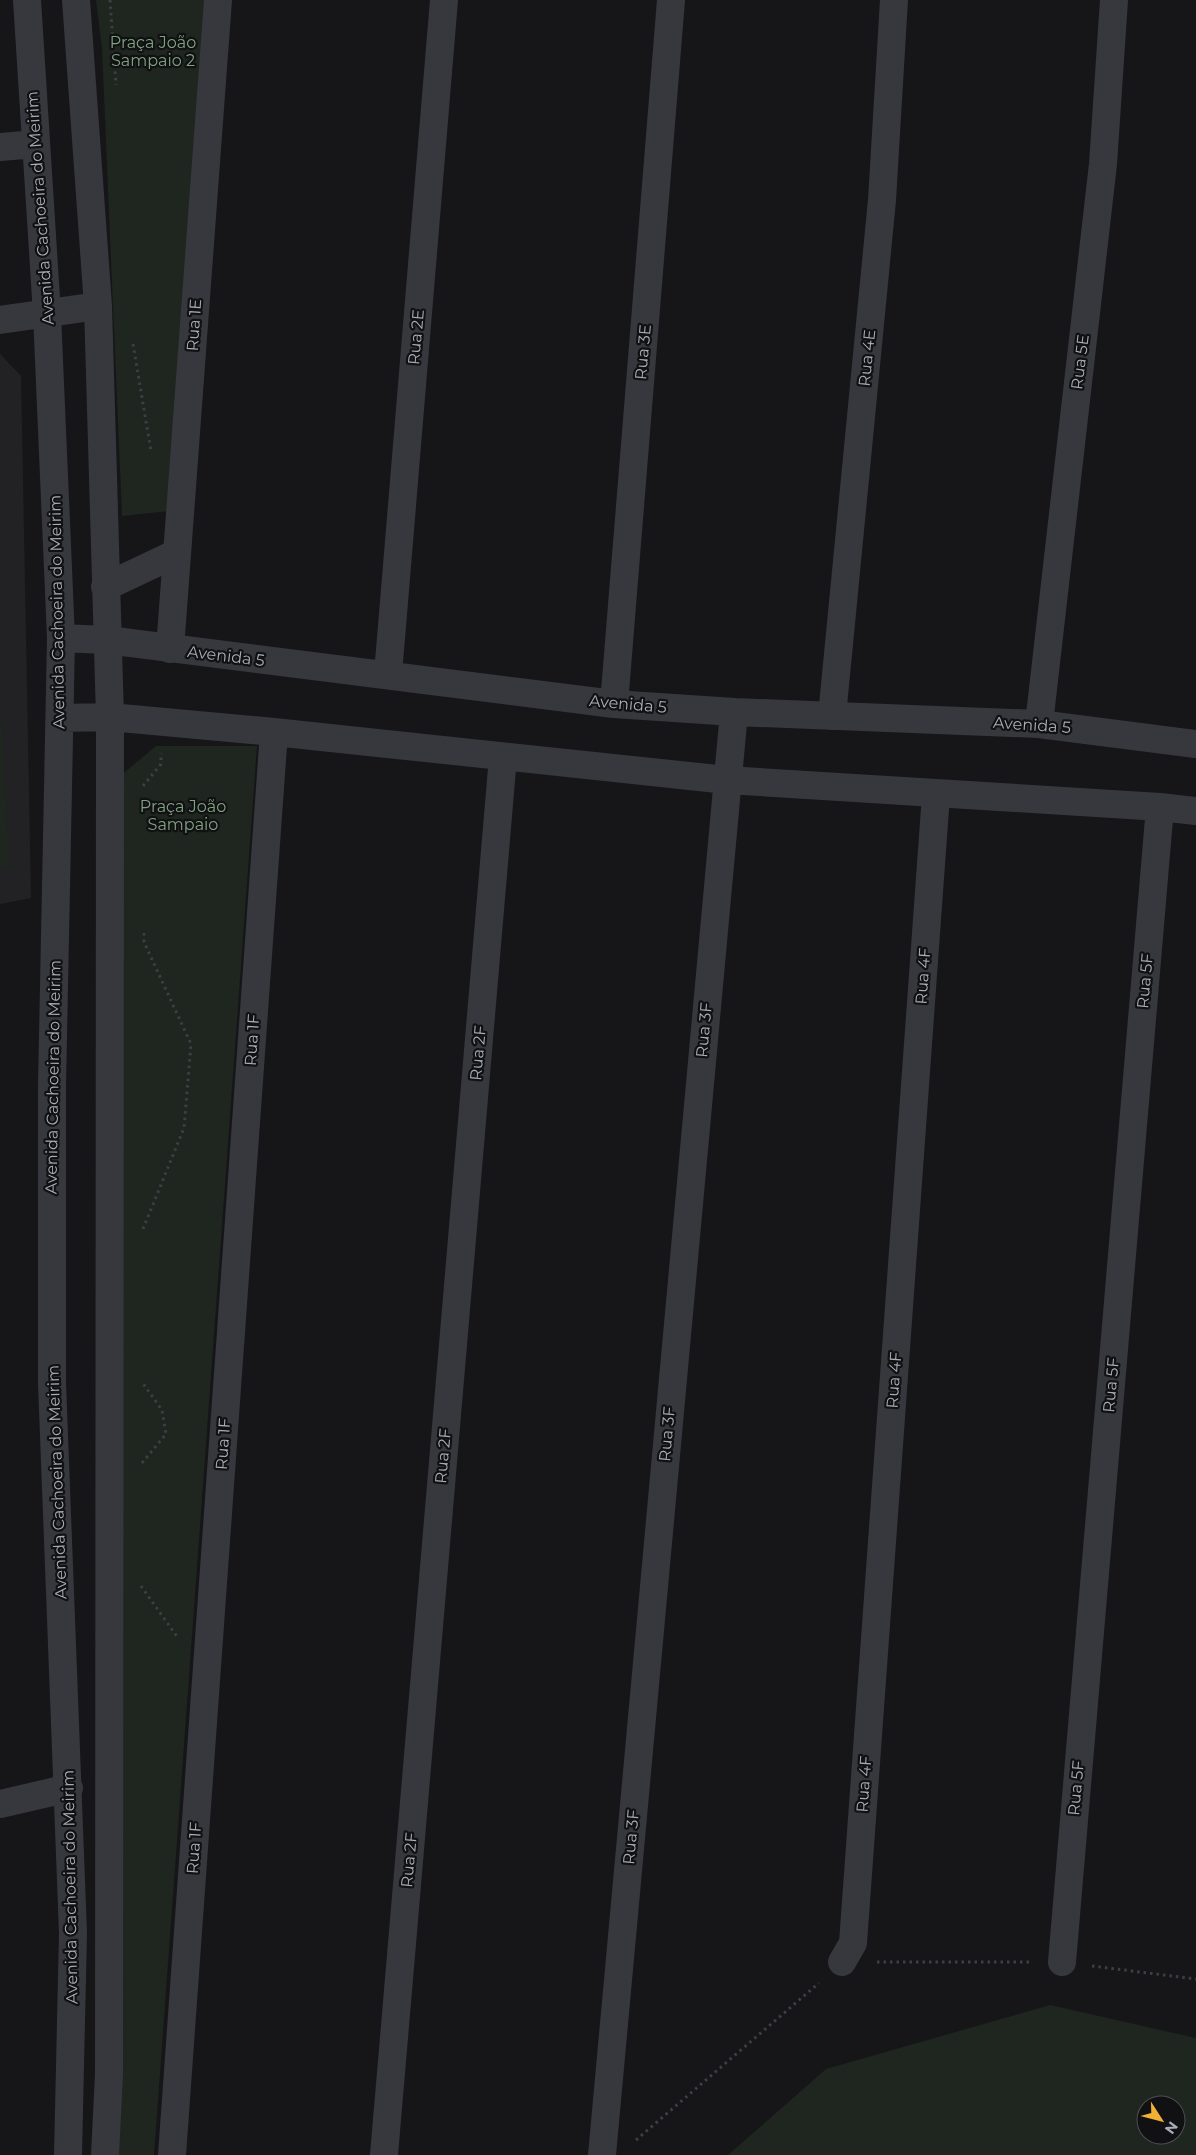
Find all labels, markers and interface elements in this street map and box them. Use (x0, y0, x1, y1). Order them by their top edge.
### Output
park label: Praça João Sampaio 2 (110, 33, 196, 70)
street label: Avenida Cachoeira do Meirim (22, 90, 58, 326)
street label: Rua 1E (183, 298, 205, 352)
street label: Rua 2E (404, 308, 428, 366)
street label: Rua 3E (631, 323, 655, 381)
street label: Rua 4E (855, 329, 879, 387)
street label: Rua 5E (1067, 333, 1093, 391)
street label: Avenida Cachoeira do Meirim (45, 495, 69, 729)
street label: Avenida 5 (186, 642, 266, 670)
street label: Avenida 5 (588, 691, 668, 717)
street label: Avenida 5 (993, 713, 1071, 737)
park label: Praça João Sampaio (140, 797, 226, 834)
street label: Rua 4F (912, 947, 934, 1005)
street label: Rua 5F (1133, 953, 1157, 1009)
street label: Avenida Cachoeira do Meirim (41, 960, 65, 1194)
street label: Rua 3F (692, 1002, 716, 1058)
street label: Rua 1F (241, 1013, 263, 1067)
street label: Rua 2F (466, 1025, 490, 1081)
street label: Rua 4F (883, 1351, 905, 1409)
street label: Rua 5F (1099, 1357, 1123, 1413)
street label: Avenida Cachoeira do Meirim (43, 1365, 71, 1599)
street label: Rua 3F (655, 1406, 679, 1462)
street label: Rua 1F (212, 1417, 234, 1471)
street label: Rua 2F (431, 1428, 455, 1484)
street label: Rua 4F (853, 1755, 875, 1813)
street label: Rua 5F (1064, 1760, 1088, 1816)
street label: Avenida Cachoeira do Meirim (58, 1770, 82, 2004)
street label: Rua 3F (619, 1809, 643, 1865)
street label: Rua 1F (183, 1821, 205, 1875)
street label: Rua 2F (397, 1832, 421, 1888)
north arrow (1136, 2095, 1186, 2145)
text: N (1161, 2118, 1182, 2138)

